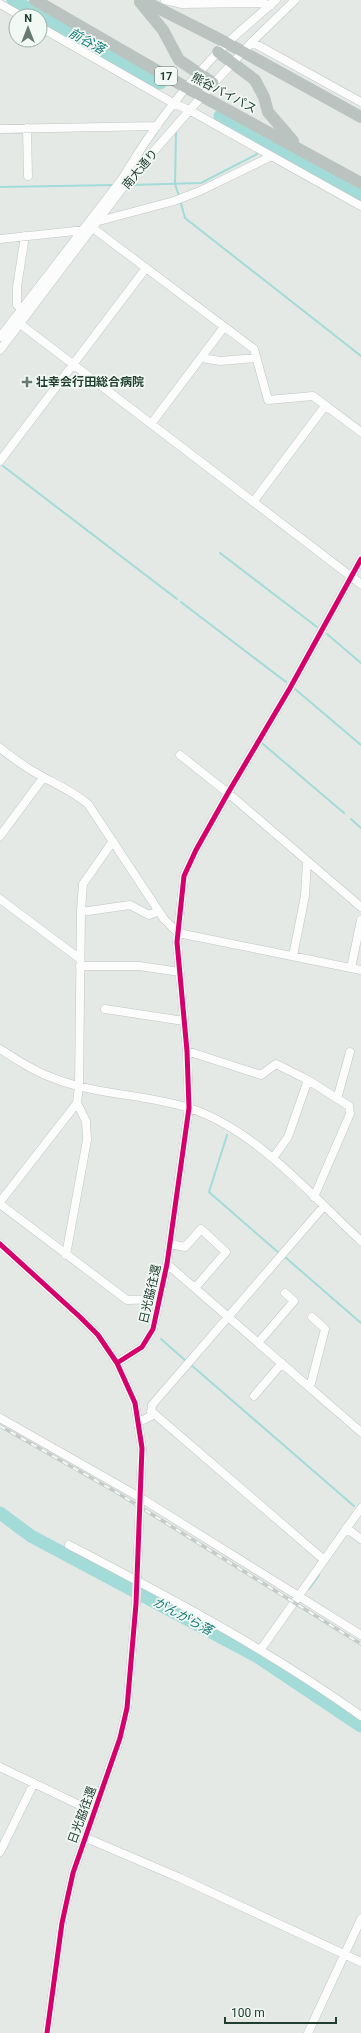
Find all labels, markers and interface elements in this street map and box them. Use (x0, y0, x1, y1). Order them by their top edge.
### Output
north arrow (8, 8, 48, 48)
text: N (24, 12, 32, 25)
water label: 前谷落 (66, 25, 109, 58)
road number: 17 (155, 67, 177, 85)
street label: 熊谷バイパス (189, 70, 259, 116)
street label: 南大通り (119, 146, 161, 192)
place label: 壮幸会行田総合病院 (36, 375, 144, 389)
marker: 壮幸会行田総合病院 (21, 376, 33, 388)
street label: 日光脇往還 (136, 1263, 164, 1325)
water label: がんがら落 (151, 1594, 217, 1639)
street label: 日光脇往還 (65, 1784, 99, 1846)
scale bar (225, 1999, 336, 2025)
text: 100 m (231, 2006, 265, 2020)

